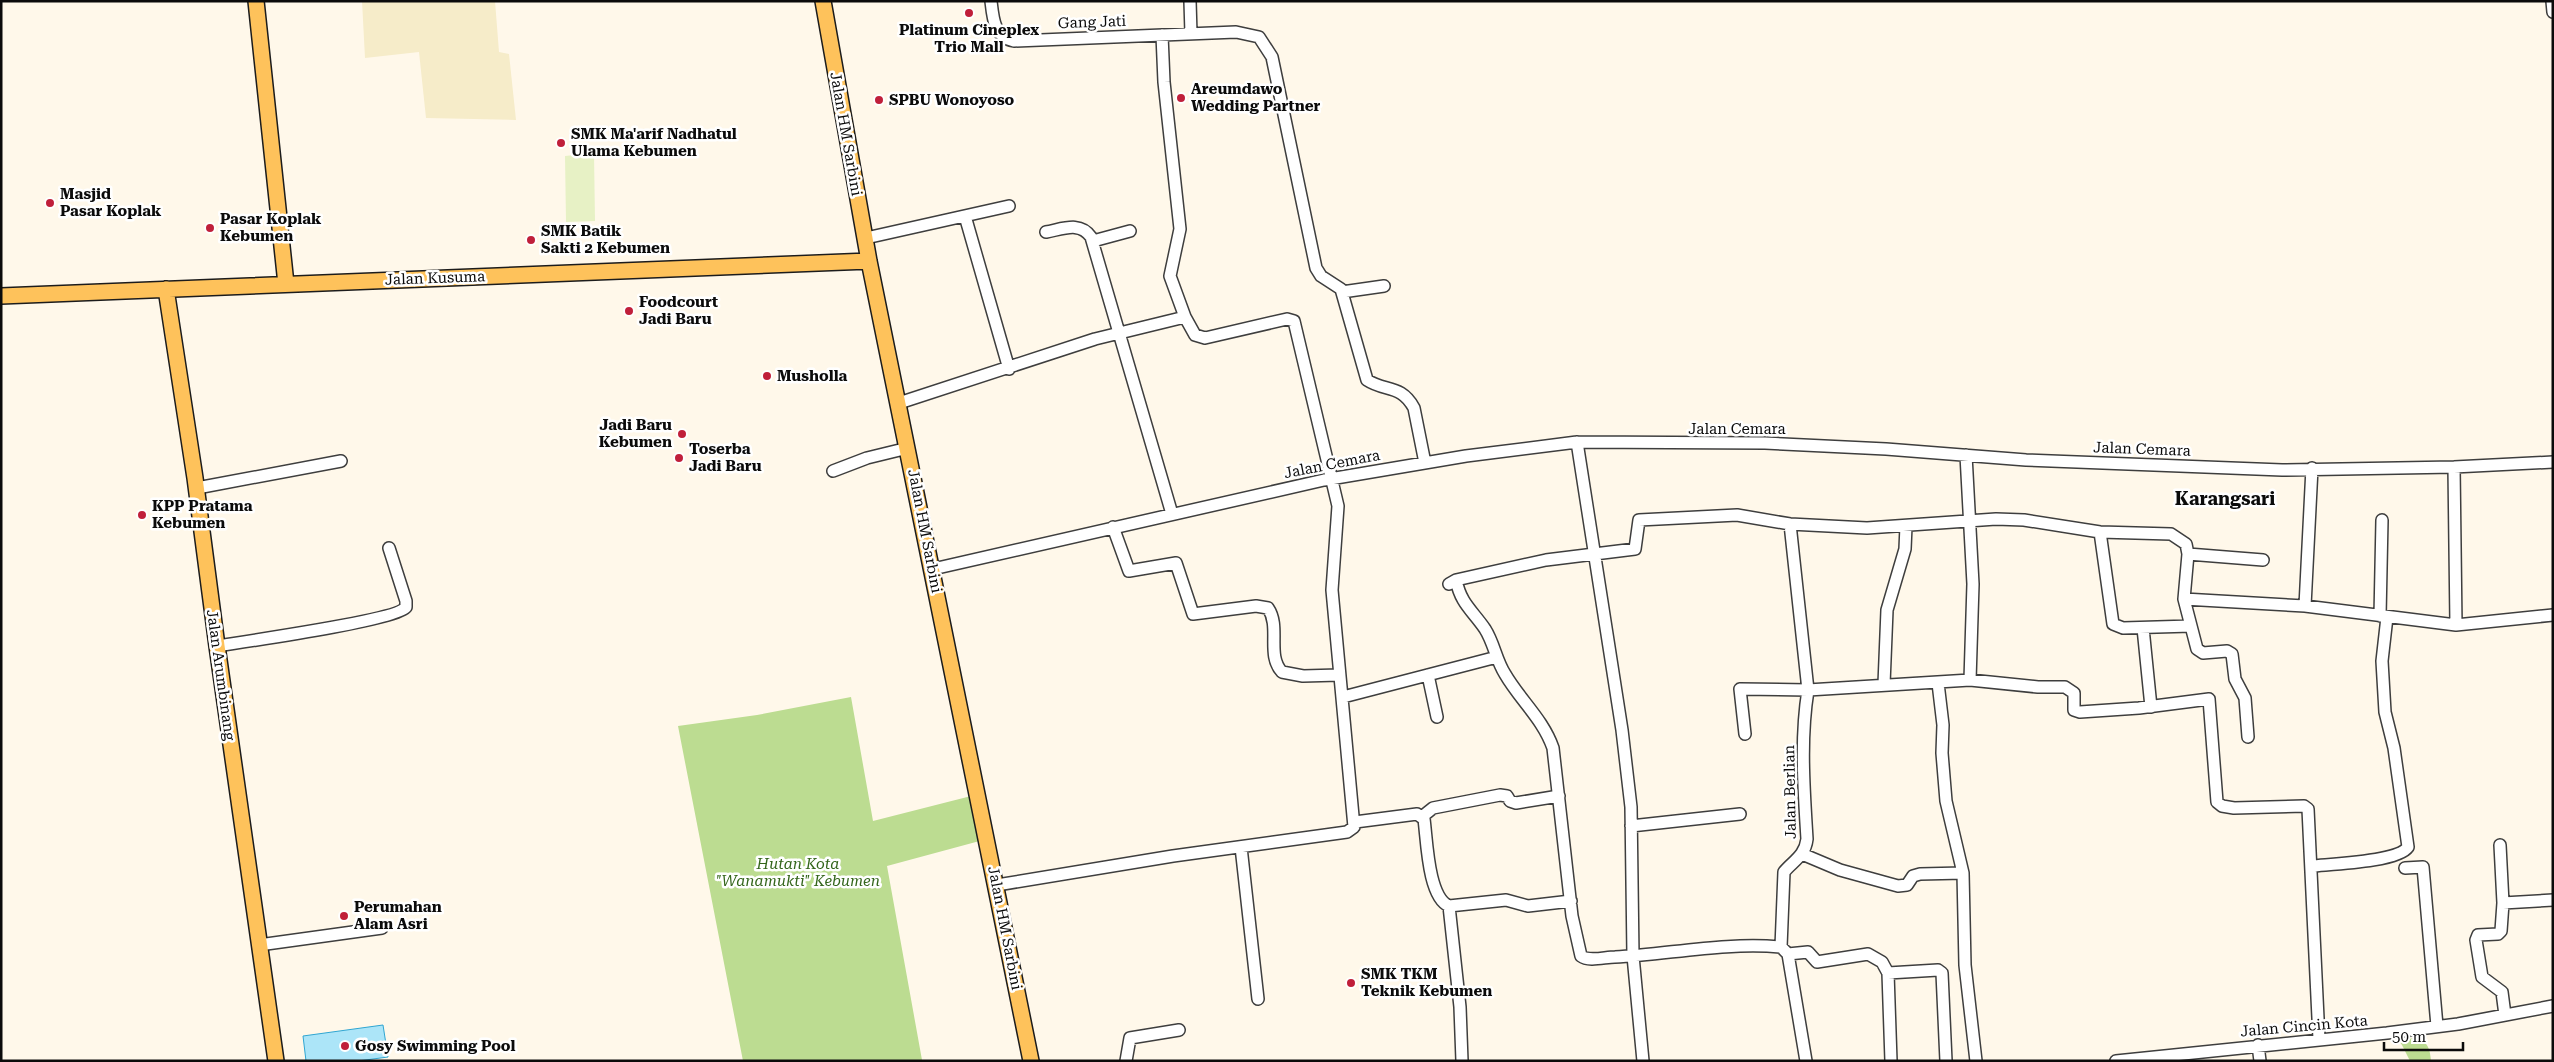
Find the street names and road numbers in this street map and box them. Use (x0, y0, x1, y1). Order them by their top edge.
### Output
street label: Gang Jati (1057, 12, 1127, 32)
street label: Jalan HM Sarbini (826, 71, 866, 198)
street label: Jalan Kusuma (384, 267, 486, 289)
street label: Jalan Cemara (1688, 420, 1786, 438)
street label: Jalan Cemara (2093, 438, 2191, 460)
street label: Jalan Cemara (1282, 446, 1382, 482)
street label: Jalan HM Sarbini (904, 468, 946, 595)
street label: Jalan Arumbinang (203, 608, 239, 742)
street label: Jalan Berlian (1780, 744, 1800, 839)
street label: Jalan HM Sarbini (984, 865, 1026, 992)
street label: Jalan Cincin Kota (2239, 1011, 2369, 1041)

